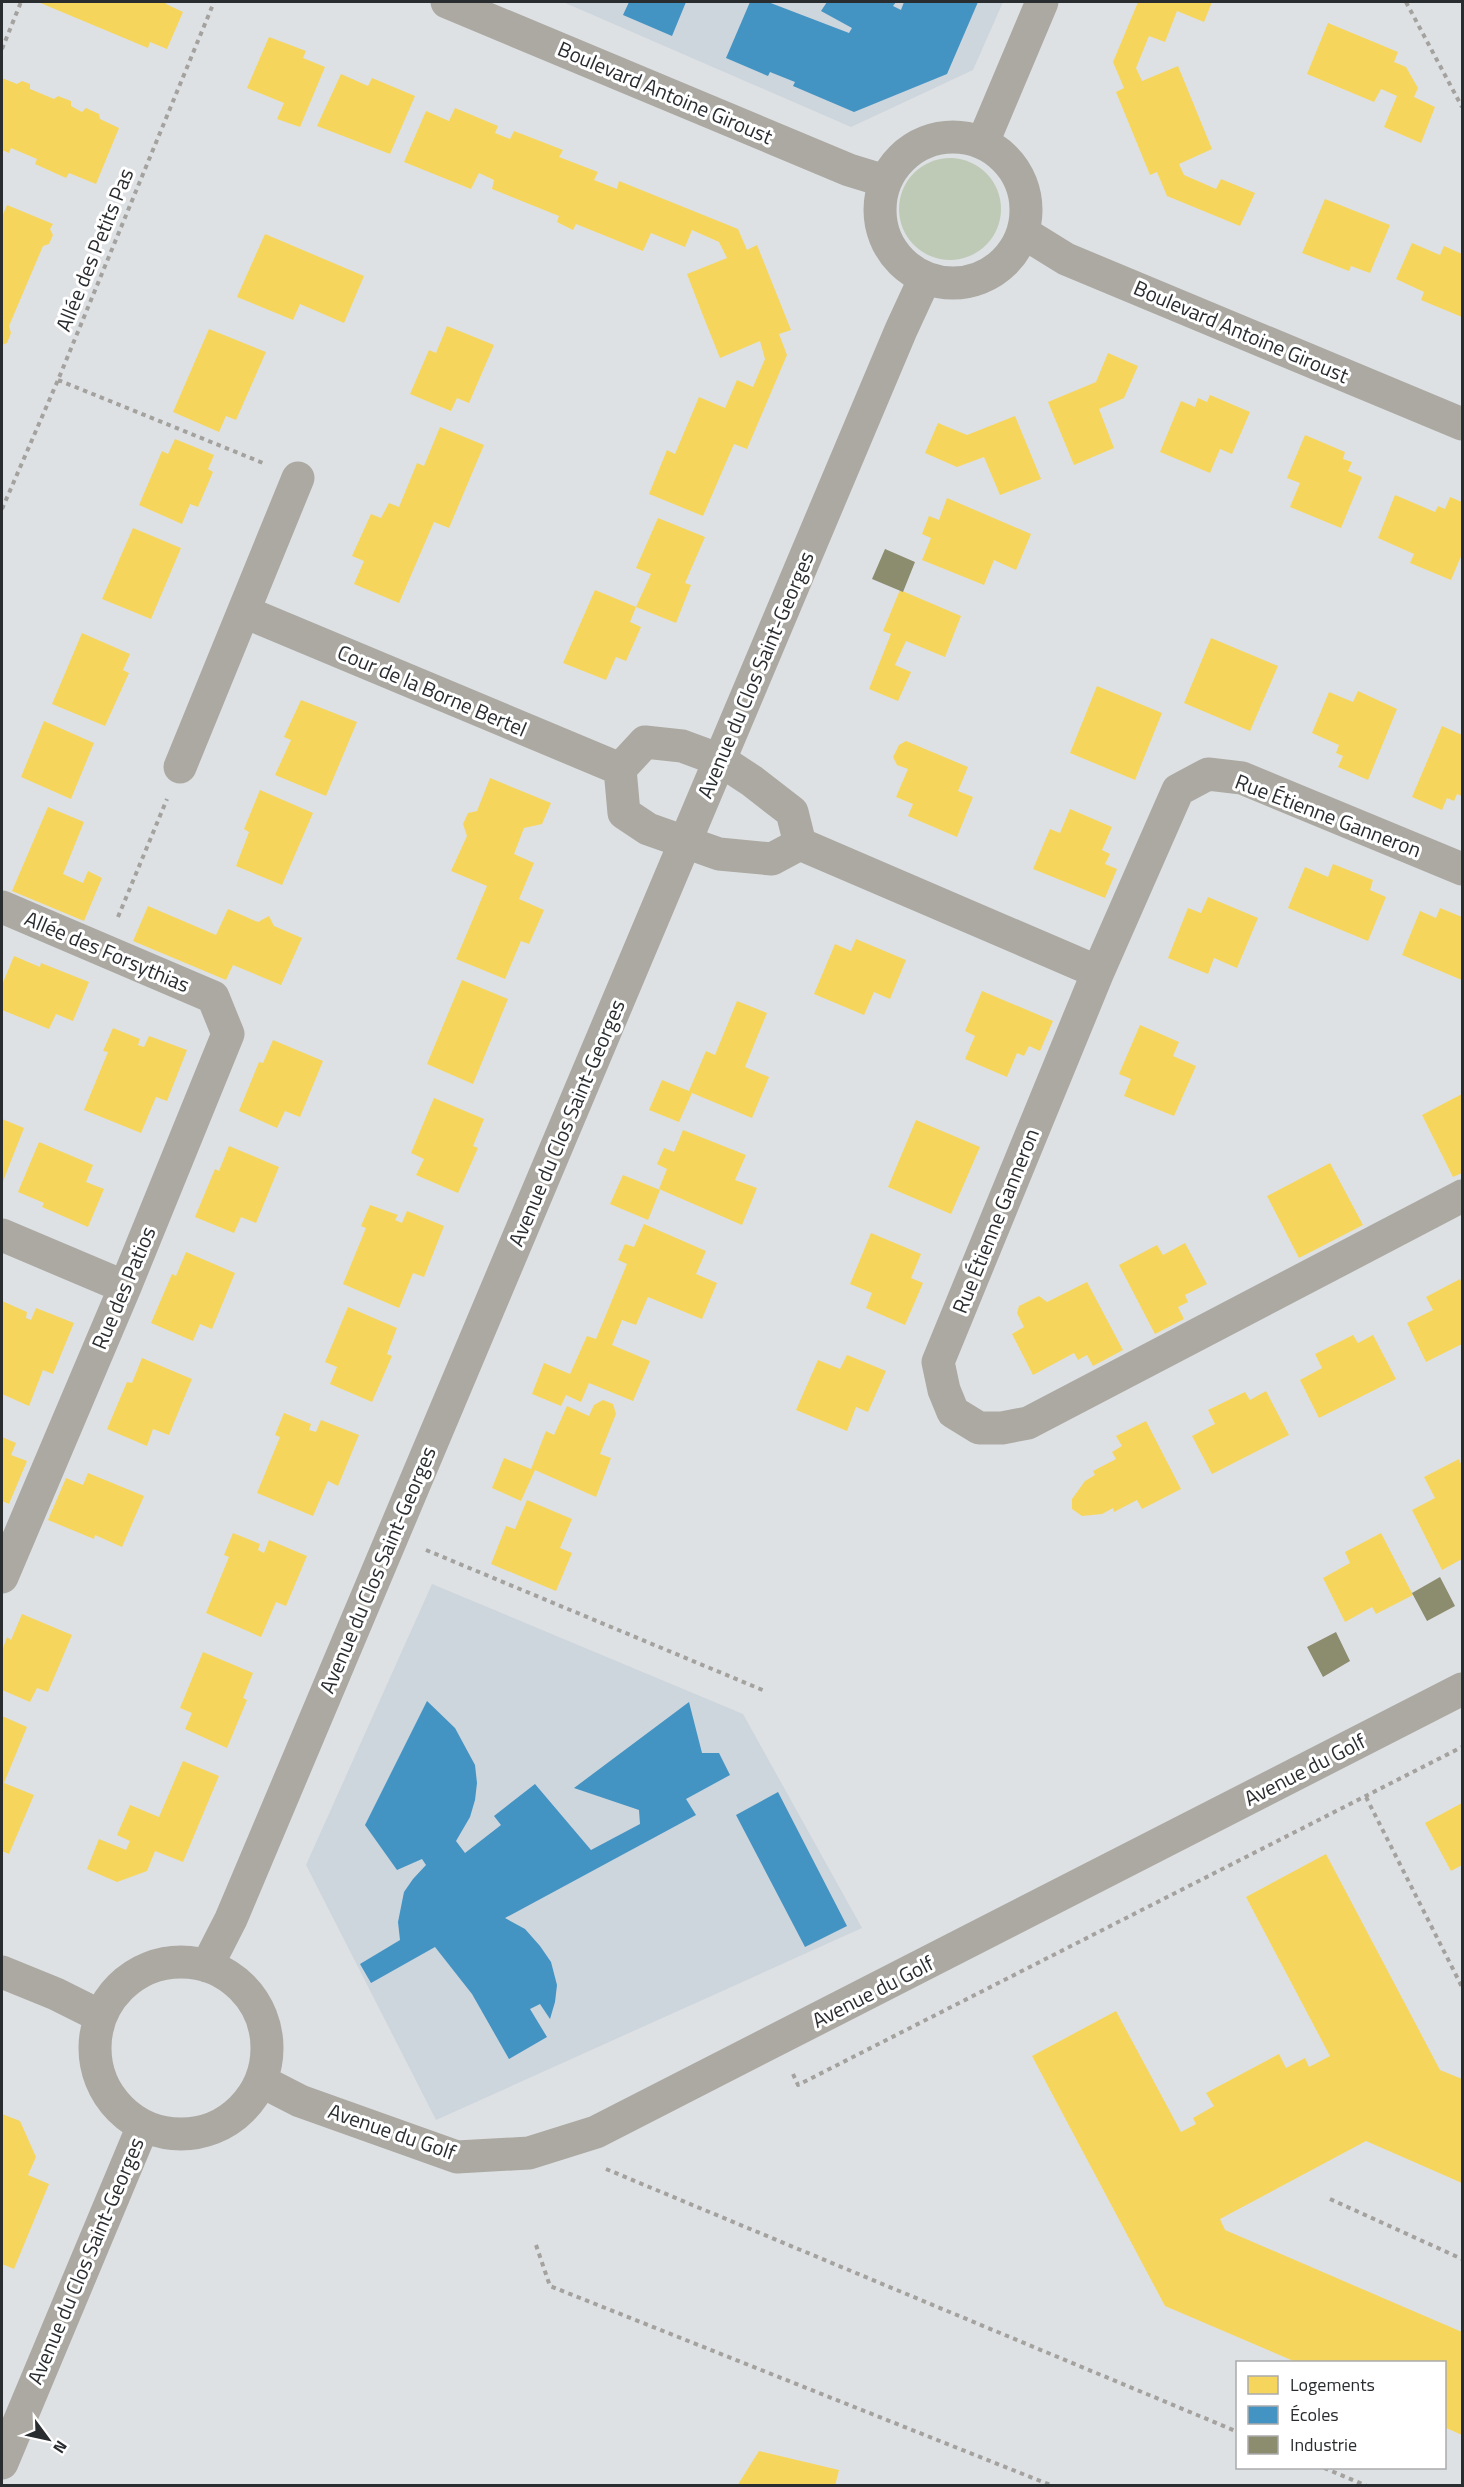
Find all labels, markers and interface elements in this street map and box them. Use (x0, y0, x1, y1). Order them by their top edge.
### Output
street label: Boulevard Antoine Giroust (553, 32, 778, 152)
street label: Allée des Petits Pas (47, 163, 141, 336)
street label: Boulevard Antoine Giroust (1129, 271, 1354, 391)
street label: Avenue du Clos Saint-Georges (688, 546, 822, 803)
street label: Cour de la Borne Bertel (333, 636, 532, 744)
street label: Rue Étienne Ganneron (1231, 765, 1426, 865)
street label: Allée des Forsythias (20, 902, 195, 1000)
street label: Avenue du Clos Saint-Georges (499, 994, 633, 1251)
street label: Rue Étienne Ganneron (943, 1123, 1047, 1318)
street label: Rue des Patios (83, 1221, 163, 1354)
street label: Avenue du Clos Saint-Georges (310, 1441, 444, 1698)
street label: Avenue du Golf (1238, 1725, 1371, 1814)
street label: Avenue du Golf (806, 1947, 939, 2036)
street label: Avenue du Golf (324, 2094, 460, 2168)
street label: Avenue du Clos Saint-Georges (18, 2132, 152, 2389)
legend (1236, 2361, 1446, 2469)
text: Logements (1290, 2371, 1375, 2398)
text: Écoles (1290, 2401, 1339, 2428)
north arrow (18, 2409, 78, 2469)
text: Industrie (1290, 2431, 1357, 2458)
text: N (47, 2436, 74, 2458)

